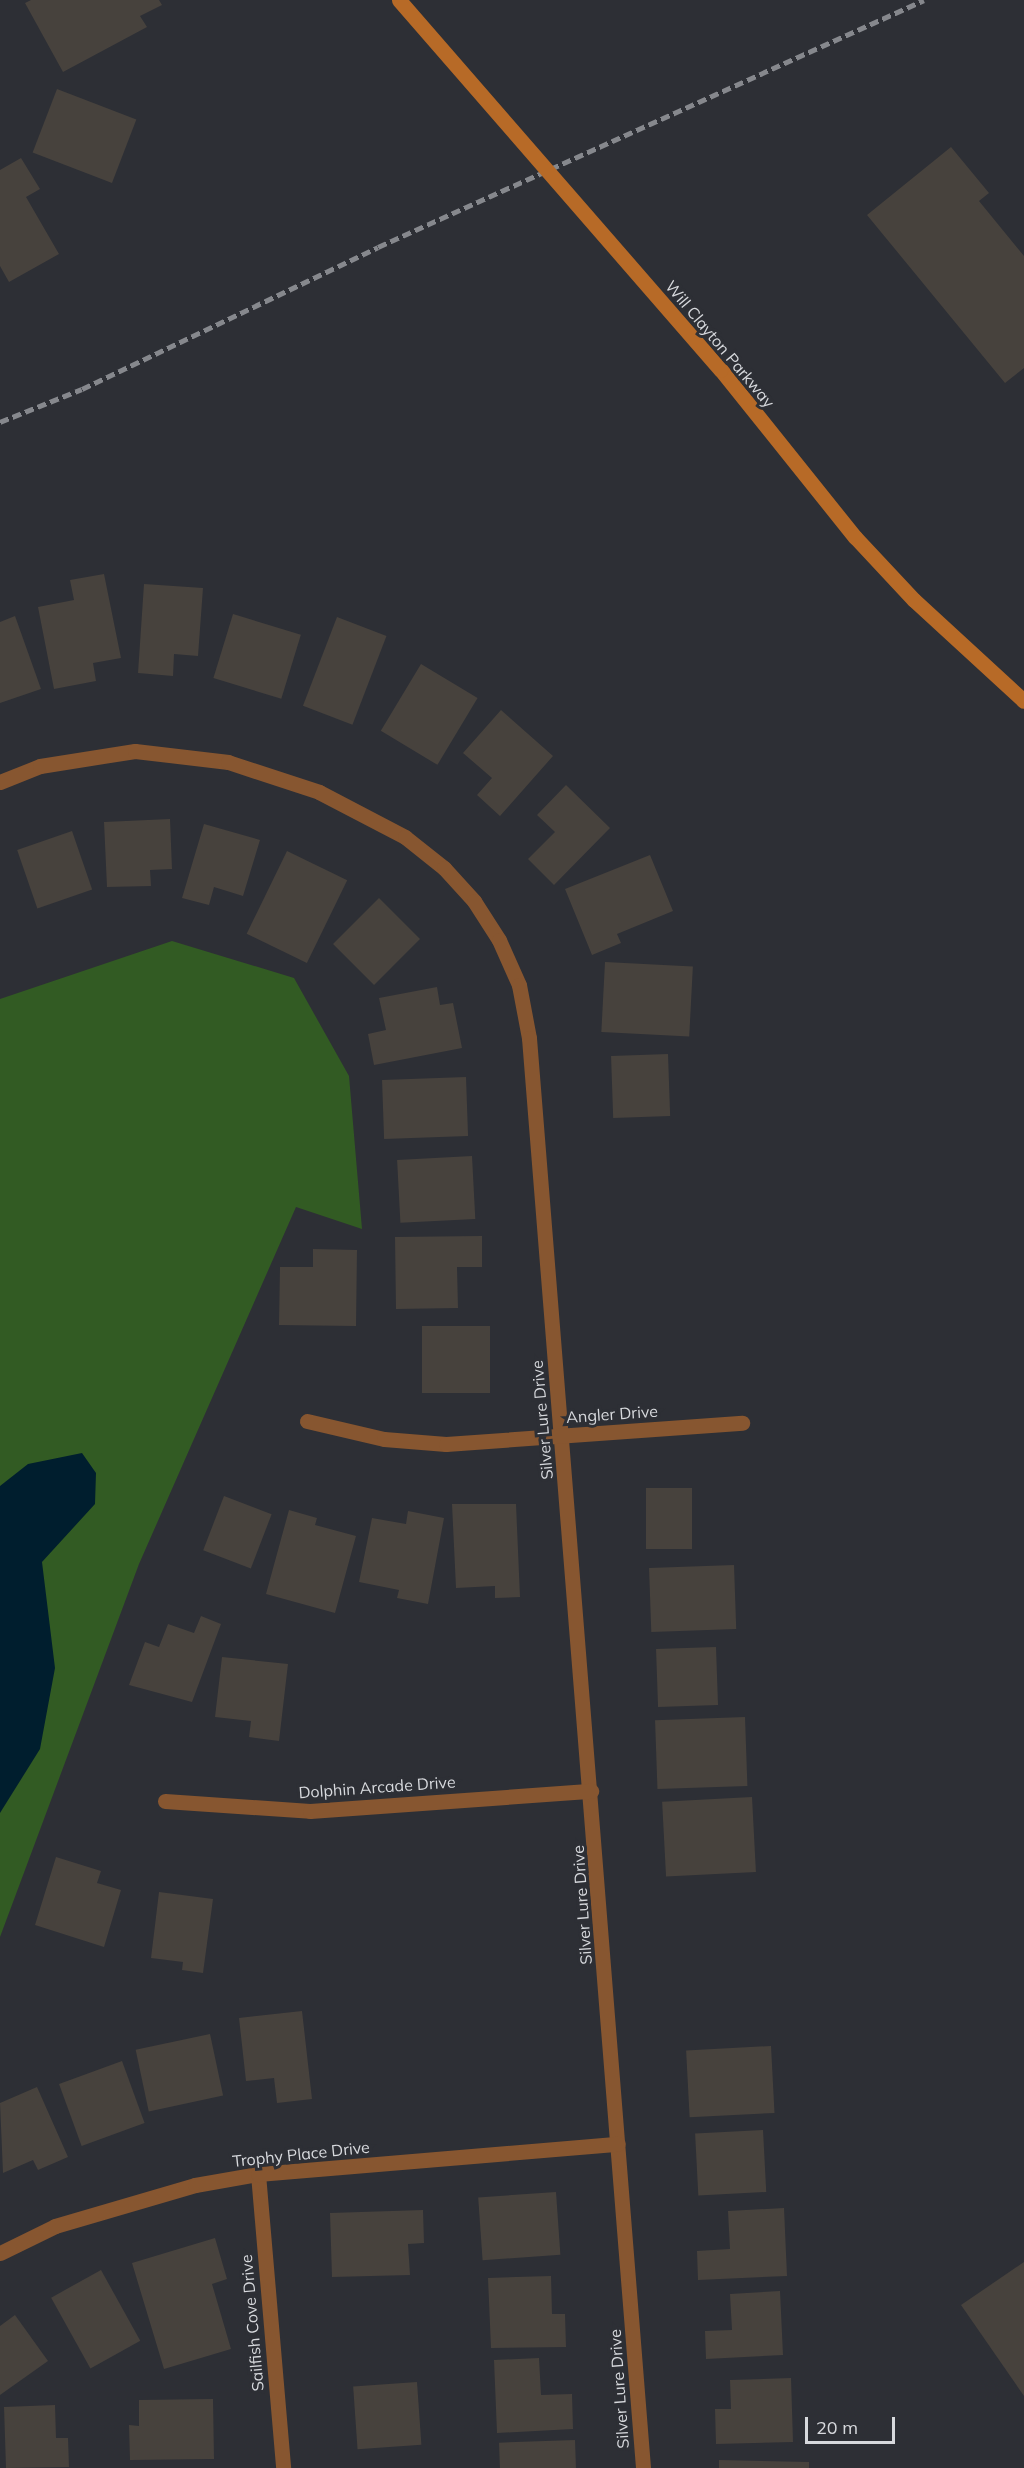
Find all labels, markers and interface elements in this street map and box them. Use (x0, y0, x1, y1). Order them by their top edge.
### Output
street label: Will Clayton Parkway (661, 277, 779, 411)
street label: Silver Lure Drive (527, 1360, 557, 1480)
street label: Angler Drive (565, 1401, 659, 1427)
street label: Dolphin Arcade Drive (298, 1772, 456, 1802)
street label: Silver Lure Drive (568, 1845, 596, 1965)
street label: Trophy Place Drive (231, 2137, 371, 2171)
street label: Sailfish Cove Drive (236, 2254, 268, 2392)
street label: Silver Lure Drive (605, 2329, 633, 2449)
scale bar (808, 2405, 898, 2443)
text: 20 m (816, 2416, 858, 2439)

